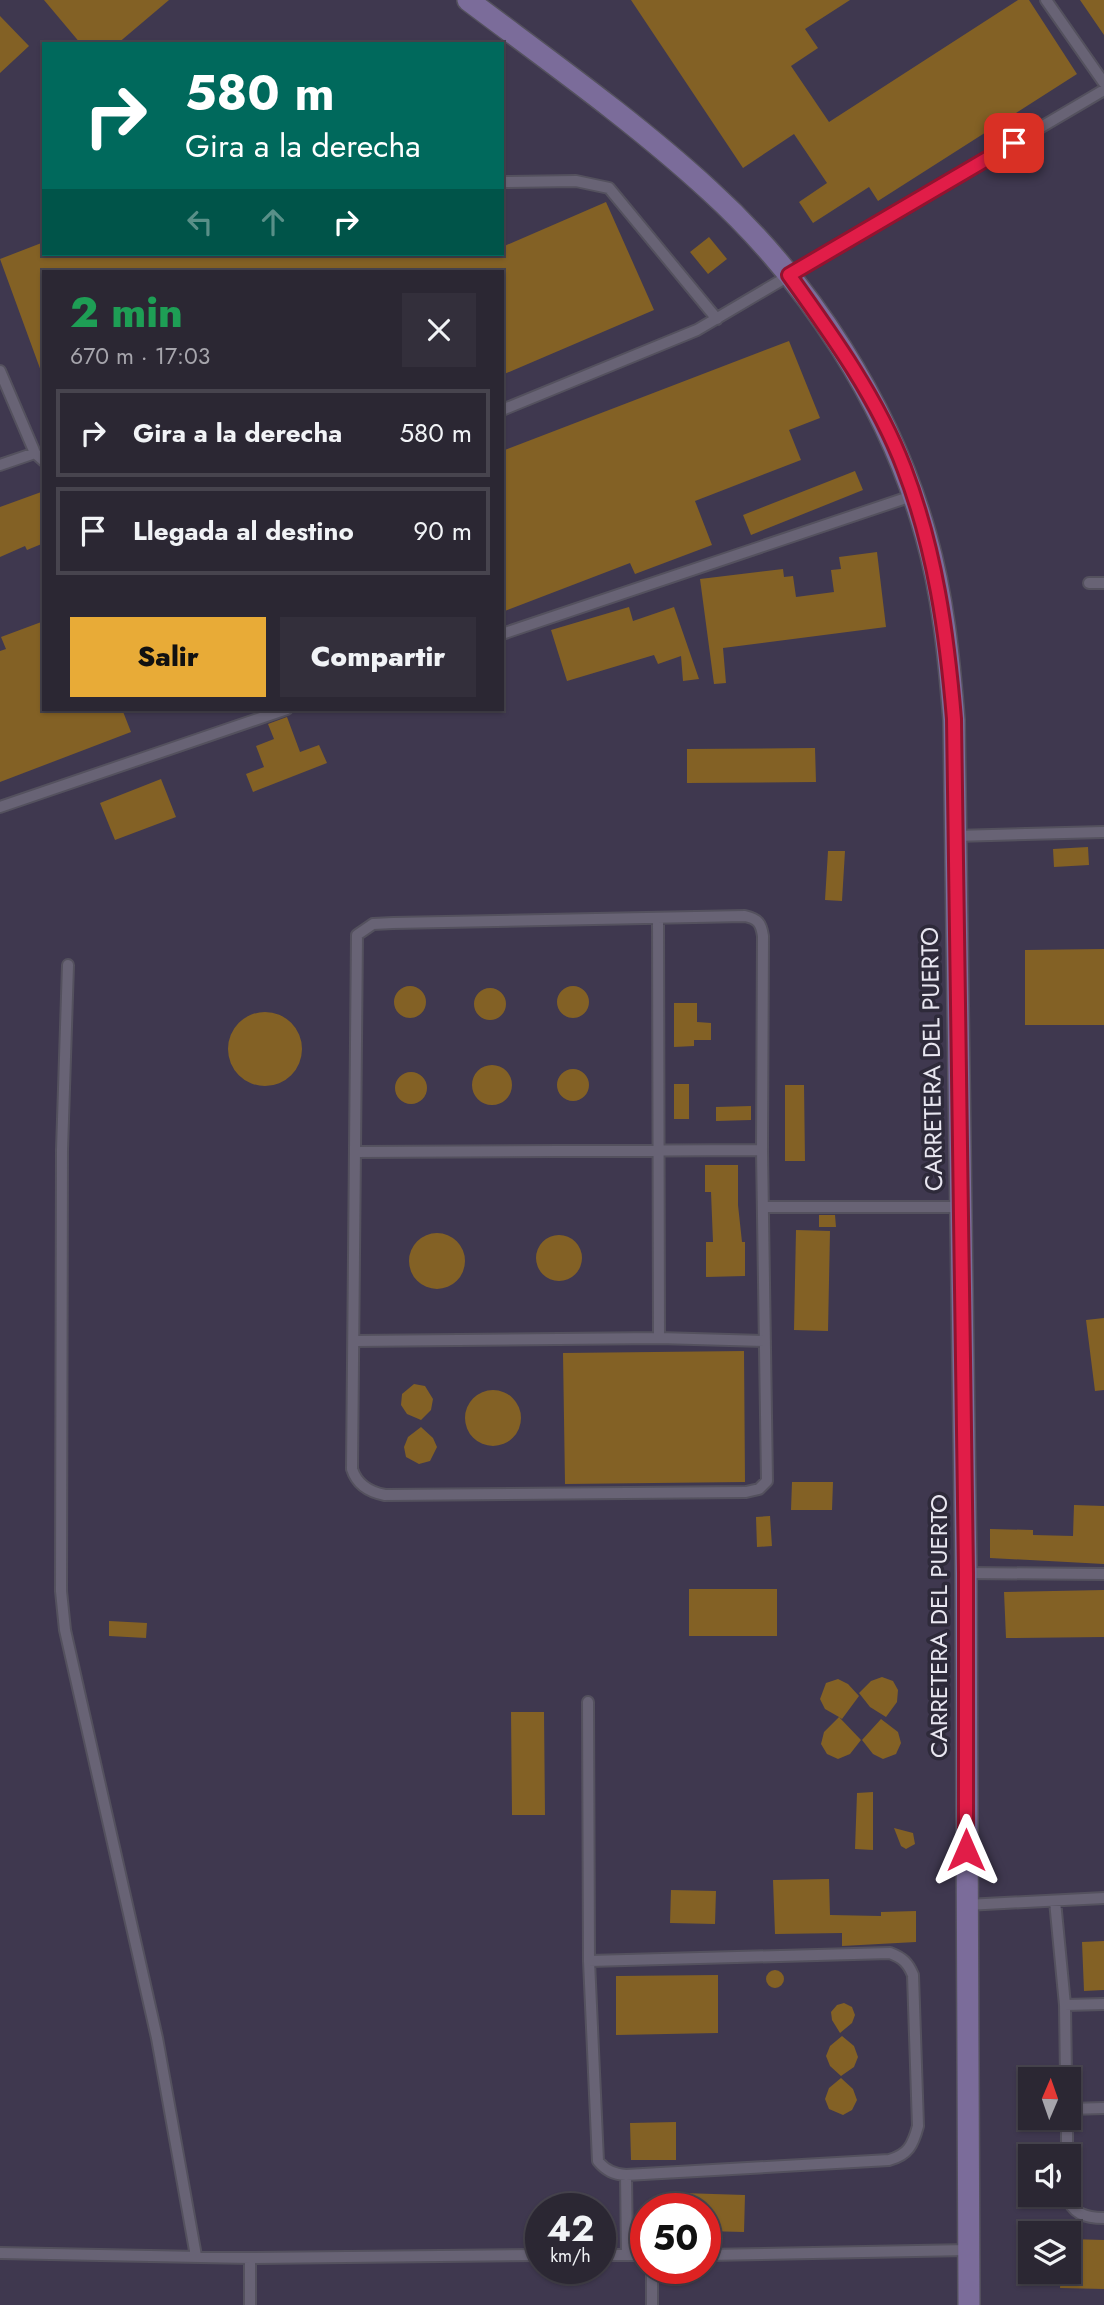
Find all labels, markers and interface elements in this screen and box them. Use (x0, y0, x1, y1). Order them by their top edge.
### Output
text: 580 m (185, 58, 335, 128)
icon: right (70, 70, 161, 161)
pin (984, 113, 1044, 173)
text: Gira a la derecha (185, 123, 421, 169)
icon: arrive (995, 124, 1033, 162)
icon: left (181, 203, 219, 241)
icon: ahead (254, 203, 292, 241)
icon: right (327, 203, 365, 241)
text: 2 min (70, 282, 183, 343)
button: close (402, 293, 476, 367)
text: 670 m · 17:03 (70, 339, 210, 373)
icon: right (74, 414, 112, 452)
text: Gira a la derecha (133, 414, 342, 452)
text: 580 m (399, 414, 472, 452)
icon: arrive (74, 512, 112, 550)
text: Llegada al destino (133, 512, 354, 550)
text: 90 m (413, 512, 472, 550)
button: Salir (70, 617, 266, 697)
button: Compartir (280, 617, 476, 697)
street label: CARRETERA DEL PUERTO (912, 927, 951, 1191)
street label: CARRETERA DEL PUERTO (921, 1494, 956, 1758)
position arrow (929, 1813, 1003, 1887)
north arrow (1018, 2067, 1082, 2130)
map controls (1018, 2067, 1081, 2284)
button: sound (1018, 2144, 1081, 2207)
speed limit sign: 50 (630, 2193, 721, 2284)
text: 42 (547, 2204, 594, 2254)
button: layers (1018, 2221, 1081, 2284)
text: km/h (550, 2243, 591, 2269)

